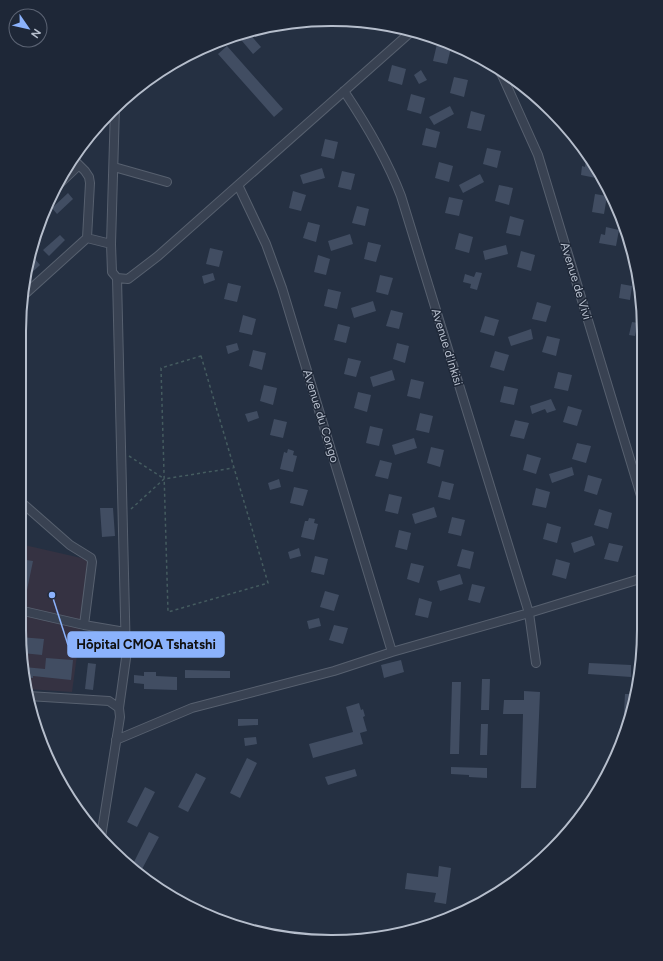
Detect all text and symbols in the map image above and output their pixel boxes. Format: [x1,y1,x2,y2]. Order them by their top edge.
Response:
north arrow [8,8,48,48]
text: N [28,26,44,40]
street label: Avenue de Vivi [558,241,594,321]
street label: Avenue d'Inkisi [429,307,465,387]
street label: Avenue du Congo [300,368,342,464]
callout: Hôpital CMOA Tshatshi [68,632,224,657]
text: Hôpital CMOA Tshatshi [76,637,216,652]

